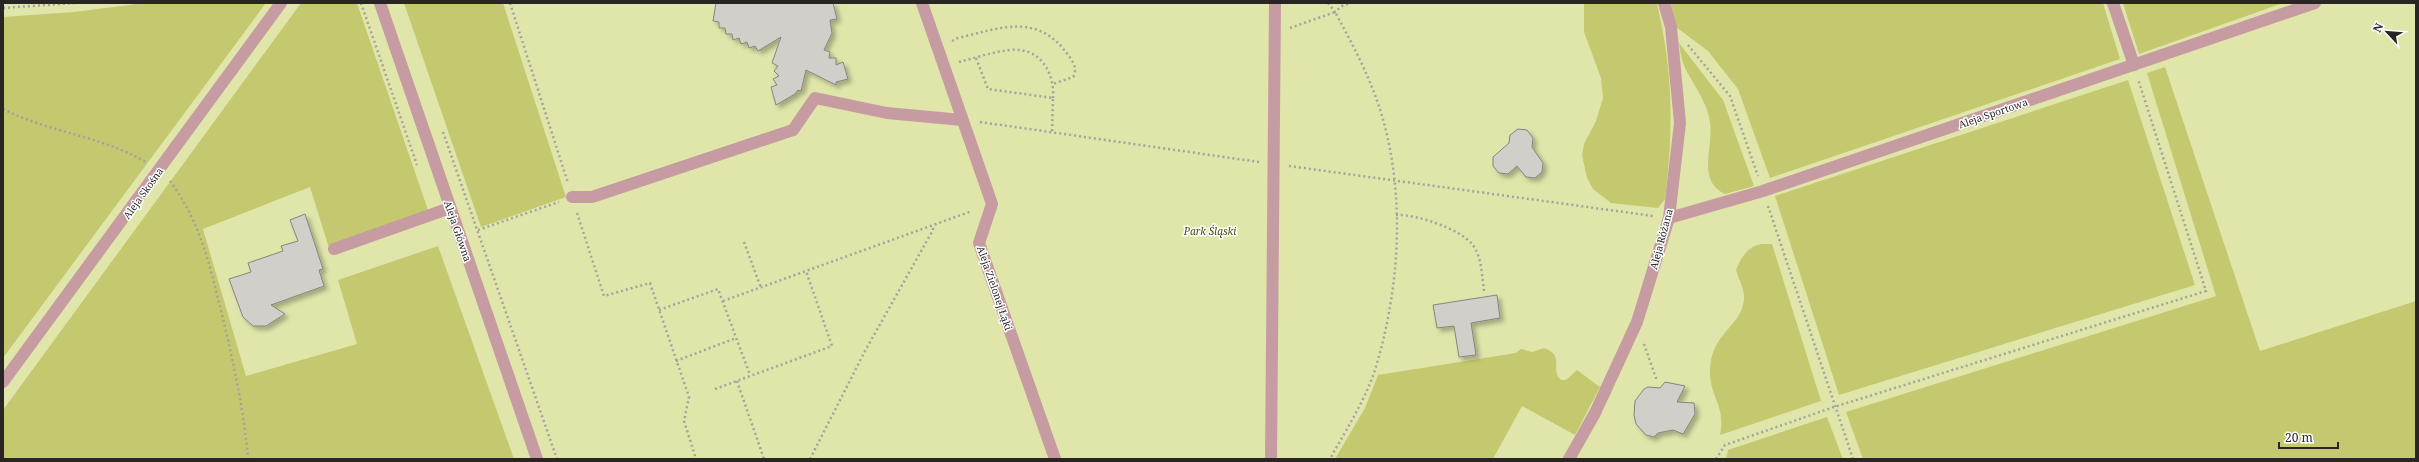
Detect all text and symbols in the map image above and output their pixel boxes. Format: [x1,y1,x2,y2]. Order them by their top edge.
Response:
north arrow [2367,12,2407,52]
text: N [2369,20,2386,35]
street label: Aleja Sportowa [1957,94,2030,131]
street label: Aleja Skośna [120,164,167,221]
street label: Aleja Główna [441,199,475,264]
street label: Aleja Różana [1646,207,1676,271]
park label: Park Śląski [1183,224,1236,238]
street label: Aleja Zielonej Łąki [974,244,1016,333]
scale bar [2279,424,2338,450]
text: 20 m [2285,429,2313,446]

